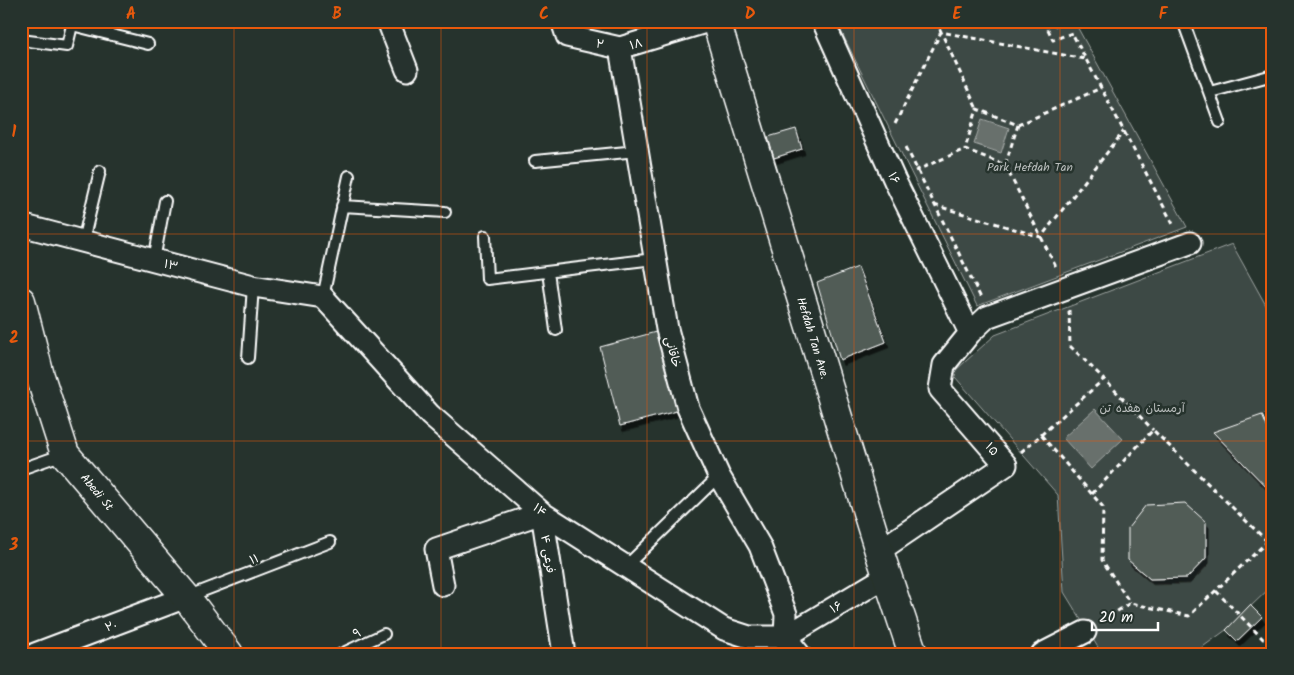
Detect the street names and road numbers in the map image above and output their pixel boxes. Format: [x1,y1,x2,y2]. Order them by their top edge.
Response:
street label: ۲ [594,34,606,55]
street label: ۱۸ [628,34,645,55]
street label: ۱۶ [882,169,905,188]
street label: ۱۳ [162,255,180,276]
street label: Hefdah Tan Ave. [791,295,834,382]
street label: خاقانی [659,334,686,370]
street label: ۱۵ [980,438,1003,460]
street label: Abedi St [75,469,118,515]
street label: ۱۴ [529,499,551,522]
street label: فرعی ۴ [535,534,560,575]
street label: ۱۱ [247,549,262,570]
street label: ۱۶ [826,596,846,619]
street label: ۲۰ [102,615,120,637]
street label: ۹ [350,623,365,644]

